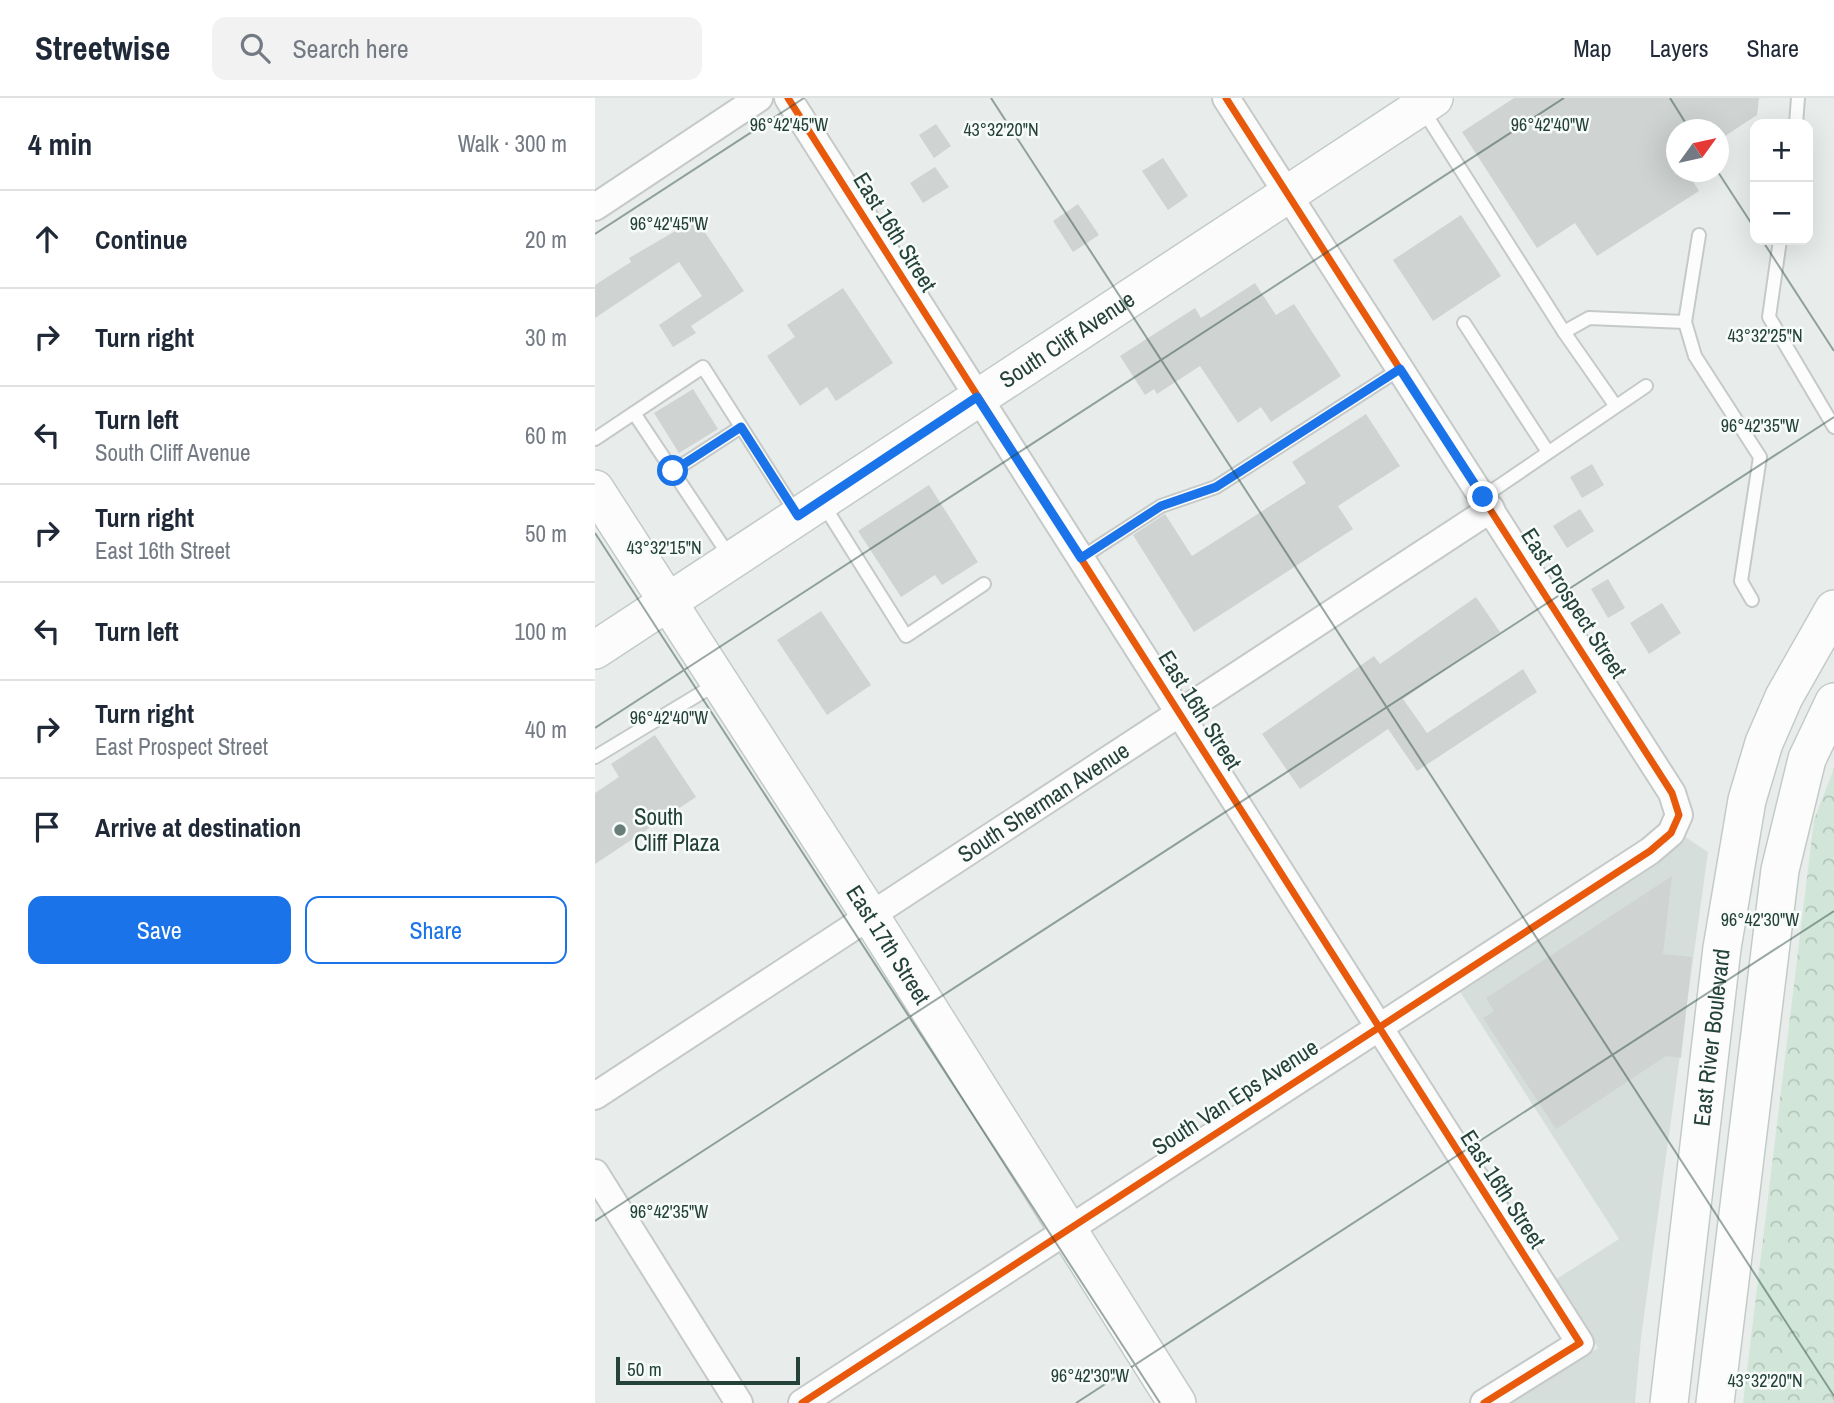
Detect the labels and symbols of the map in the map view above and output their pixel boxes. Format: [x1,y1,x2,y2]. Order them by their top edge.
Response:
text: 96°42'45"W [750,112,828,137]
text: 96°42'40"W [1511,112,1589,137]
text: 43°32'20"N [963,117,1039,142]
north arrow [1666,119,1729,182]
street label: East 16th Street [846,166,944,297]
text: 96°42'45"W [630,211,708,236]
street label: South Cliff Avenue [993,283,1140,395]
text: 43°32'25"N [1727,323,1803,348]
text: 96°42'35"W [1721,413,1799,438]
route start [657,455,688,486]
route end [1467,481,1498,512]
street label: East Prospect Street [1514,522,1635,684]
text: 43°32'15"N [626,535,702,560]
street label: East 16th Street [1151,644,1249,775]
text: 96°42'40"W [630,705,708,730]
street label: South Sherman Avenue [951,734,1135,869]
place label: South Cliff Plaza [634,801,720,858]
marker: South Cliff Plaza [612,822,628,838]
street label: East 17th Street [839,879,938,1010]
text: 96°42'30"W [1721,907,1799,932]
street label: East River Boulevard [1685,947,1737,1128]
street label: South Van Eps Avenue [1146,1031,1324,1162]
street label: East 16th Street [1454,1124,1553,1254]
text: 96°42'35"W [630,1199,708,1224]
scale bar [616,1354,800,1386]
text: 96°42'30"W [1051,1363,1129,1388]
text: 43°32'20"N [1727,1368,1803,1393]

